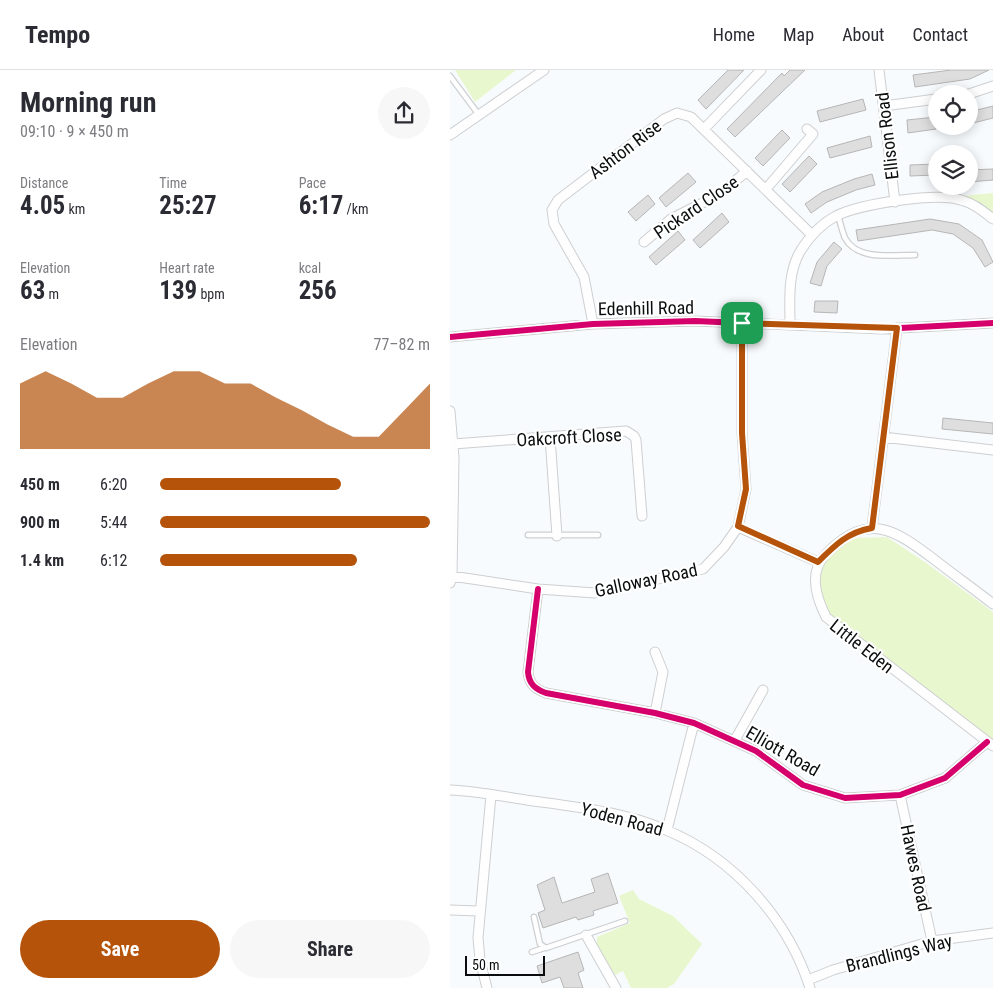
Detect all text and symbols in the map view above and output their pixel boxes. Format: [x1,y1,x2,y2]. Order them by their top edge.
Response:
text: Tempo [25,21,90,49]
text: Home [713,24,755,45]
text: Map [783,24,814,45]
text: About [842,24,884,45]
text: Contact [912,24,968,45]
map controls [928,85,978,195]
button: locate [928,85,978,135]
text: Morning run [20,86,156,119]
button: share [378,87,430,139]
street label: Ellison Road [871,91,903,181]
street label: Ashton Rise [585,115,665,183]
text: 09:10 · 9 × 450 m [20,122,129,141]
button: layers [928,145,978,195]
street label: Pickard Close [650,171,742,243]
text: Distance [20,175,68,191]
text: Time [159,175,187,191]
text: Pace [299,175,326,191]
text: 4.05 [20,191,65,220]
text: 25:27 [159,191,217,220]
text: 6:17 [299,191,343,220]
text: km [65,201,85,217]
text: /km [343,201,369,217]
text: Elevation [20,260,70,276]
text: Heart rate [159,260,215,276]
text: kcal [299,260,321,276]
text: 63 [20,276,45,305]
text: 139 [159,276,197,305]
text: 256 [299,276,337,305]
text: m [45,286,59,302]
text: bpm [197,286,225,302]
street label: Edenhill Road [598,297,694,319]
pin [721,302,763,344]
icon: arrive [728,309,756,337]
text: Elevation [20,335,78,354]
text: 77–82 m [374,335,430,354]
street label: Oakcroft Close [516,424,622,450]
text: 450 m [20,475,60,494]
text: 6:20 [100,475,127,494]
text: 900 m [20,513,60,532]
text: 5:44 [100,513,127,532]
text: 1.4 km [20,551,64,570]
text: 6:12 [100,551,127,570]
street label: Galloway Road [593,559,699,601]
street label: Little Eden [826,615,898,677]
street label: Elliott Road [743,722,823,780]
street label: Yoden Road [579,798,665,840]
street label: Hawes Road [897,823,935,913]
button: Save [20,920,220,978]
button: Share [230,920,430,978]
street label: Brandlings Way [844,930,955,976]
scale bar [465,953,545,976]
text: 50 m [472,957,500,973]

